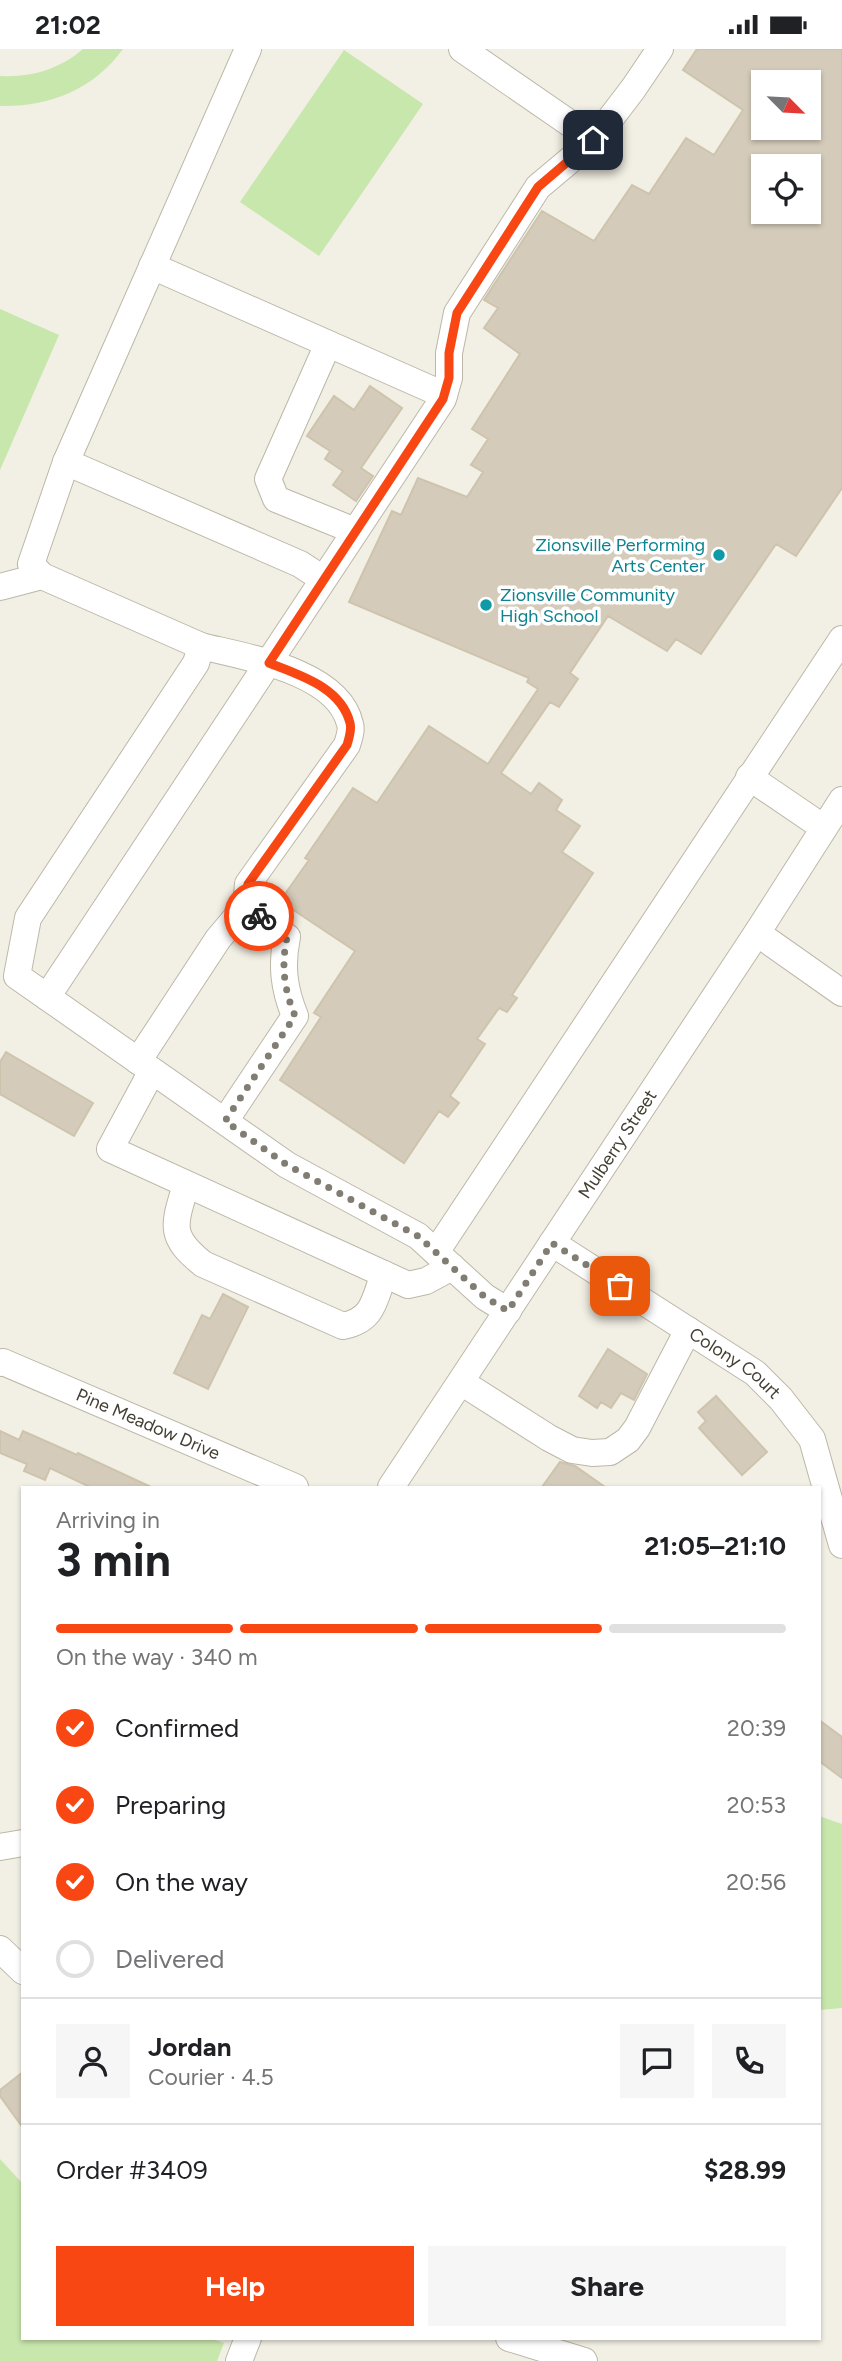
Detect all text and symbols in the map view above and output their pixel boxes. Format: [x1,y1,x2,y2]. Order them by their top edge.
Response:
text: 21:02 [35,9,101,41]
north arrow [751,70,821,140]
map controls [751,70,821,224]
pin [563,110,623,170]
icon: home [574,121,612,159]
button: locate [751,154,821,224]
place label: Zionsville Performing Arts Center [535,534,705,577]
marker: Zionsville Performing Arts Center [711,547,727,563]
place label: Zionsville Community High School [500,584,675,627]
marker: Zionsville Community High School [478,597,494,613]
courier [224,881,294,951]
icon: bike [240,897,278,935]
street label: Mulberry Street [574,1085,662,1203]
pin [590,1256,650,1316]
icon: bag [601,1267,639,1305]
street label: Colony Court [685,1323,786,1404]
street label: Pine Meadow Drive [73,1384,223,1465]
text: Arriving in [56,1506,160,1534]
text: 21:05–21:10 [644,1530,786,1562]
text: 3 min [56,1532,171,1588]
text: On the way · 340 m [56,1643,258,1671]
icon: check [56,1709,94,1747]
text: Confirmed [115,1712,239,1744]
text: 20:39 [727,1714,786,1742]
icon: check [56,1786,94,1824]
text: Preparing [115,1789,226,1821]
text: 20:53 [727,1791,786,1819]
icon: check [56,1863,94,1901]
text: On the way [115,1866,248,1898]
text: 20:56 [726,1868,786,1896]
text: Delivered [115,1943,224,1975]
button: person [56,2024,130,2098]
button: chat [620,2024,694,2098]
button: phone [712,2024,786,2098]
text: Jordan [148,2031,231,2063]
text: Courier · 4.5 [148,2063,274,2091]
text: Order #3409 [56,2154,208,2186]
text: $28.99 [704,2154,786,2186]
button: Help [56,2246,414,2326]
button: Share [428,2246,786,2326]

